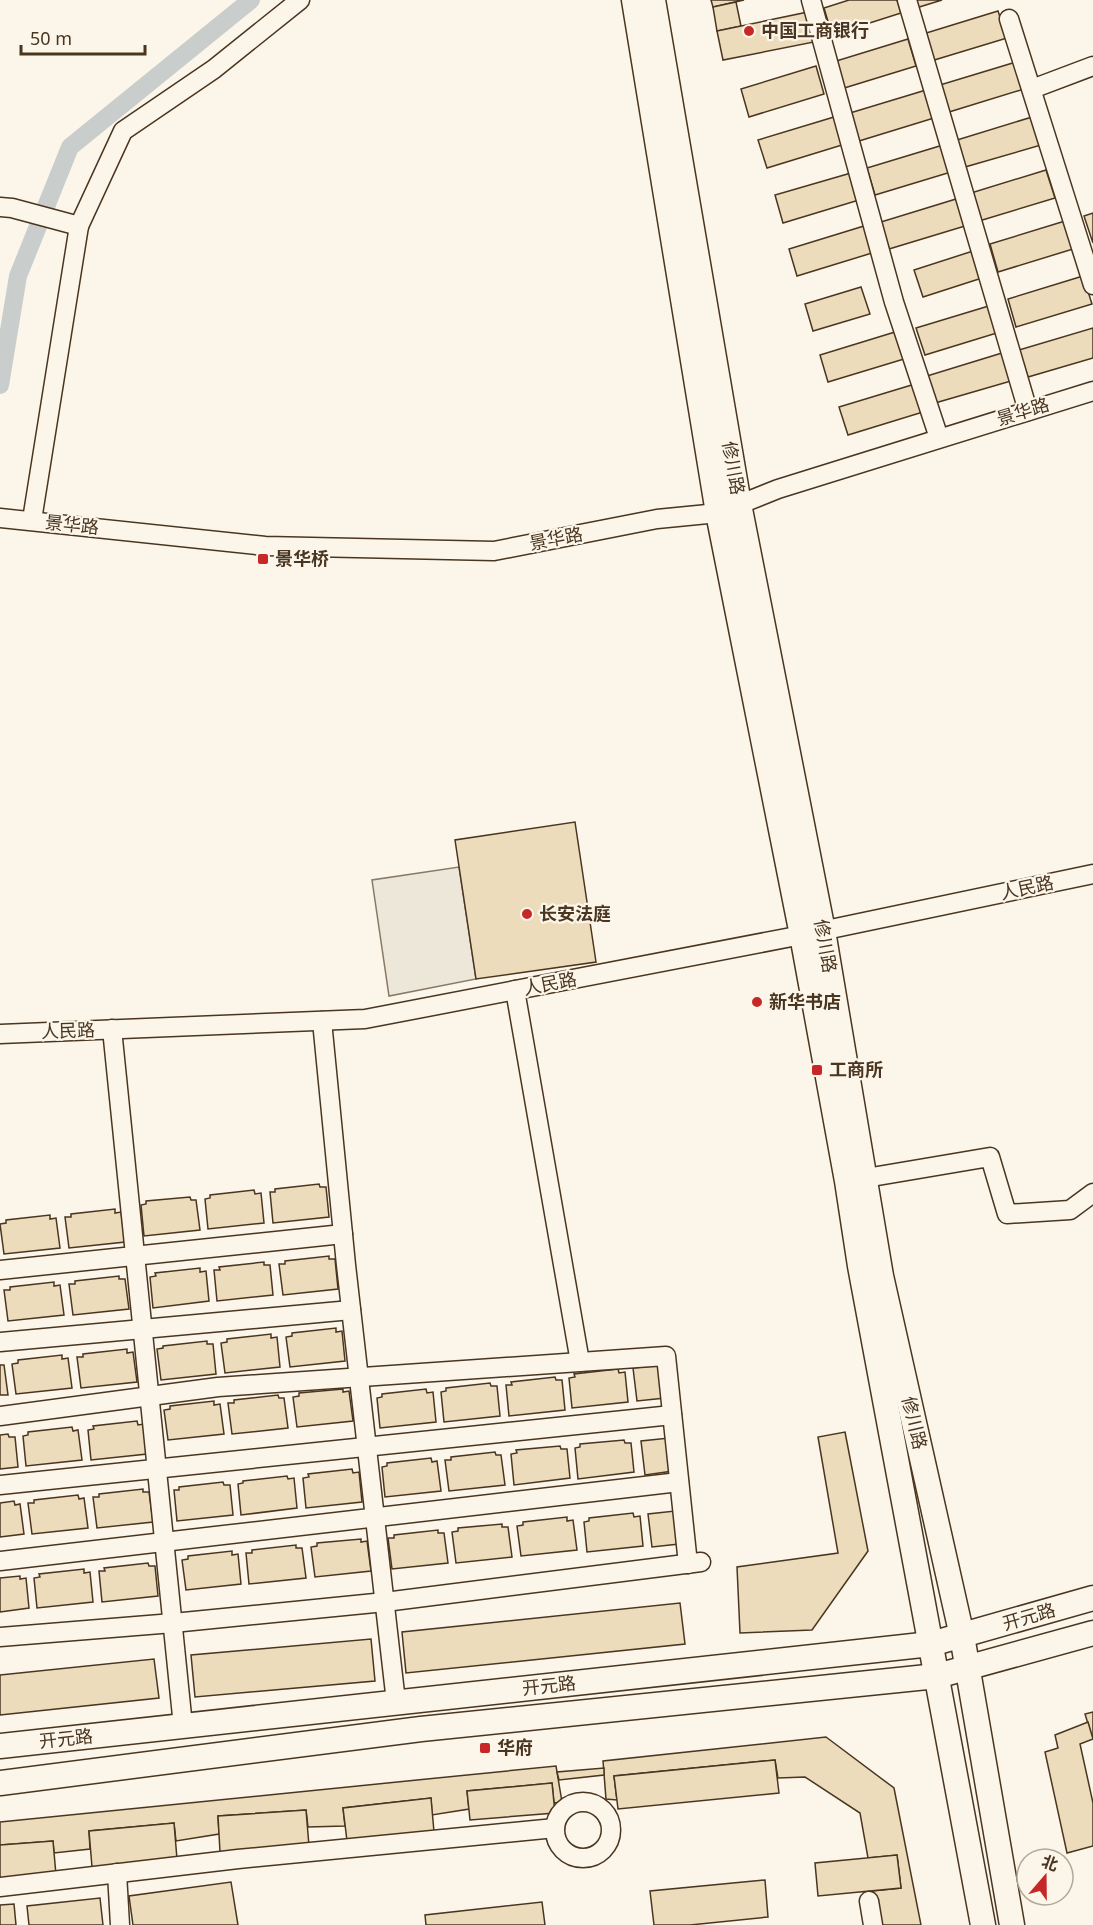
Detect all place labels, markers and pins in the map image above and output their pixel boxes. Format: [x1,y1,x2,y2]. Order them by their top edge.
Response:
place label: 中国工商银行 [761,18,869,42]
marker: 中国工商银行 [742,24,756,38]
place label: 景华桥 [275,546,329,570]
marker: 景华桥 [256,552,270,566]
place label: 长安法庭 [539,901,611,925]
marker: 长安法庭 [520,907,534,921]
place label: 新华书店 [769,989,841,1013]
marker: 新华书店 [750,995,764,1009]
place label: 工商所 [829,1057,883,1081]
marker: 工商所 [810,1063,824,1077]
place label: 华府 [497,1735,533,1759]
marker: 华府 [478,1741,492,1755]

